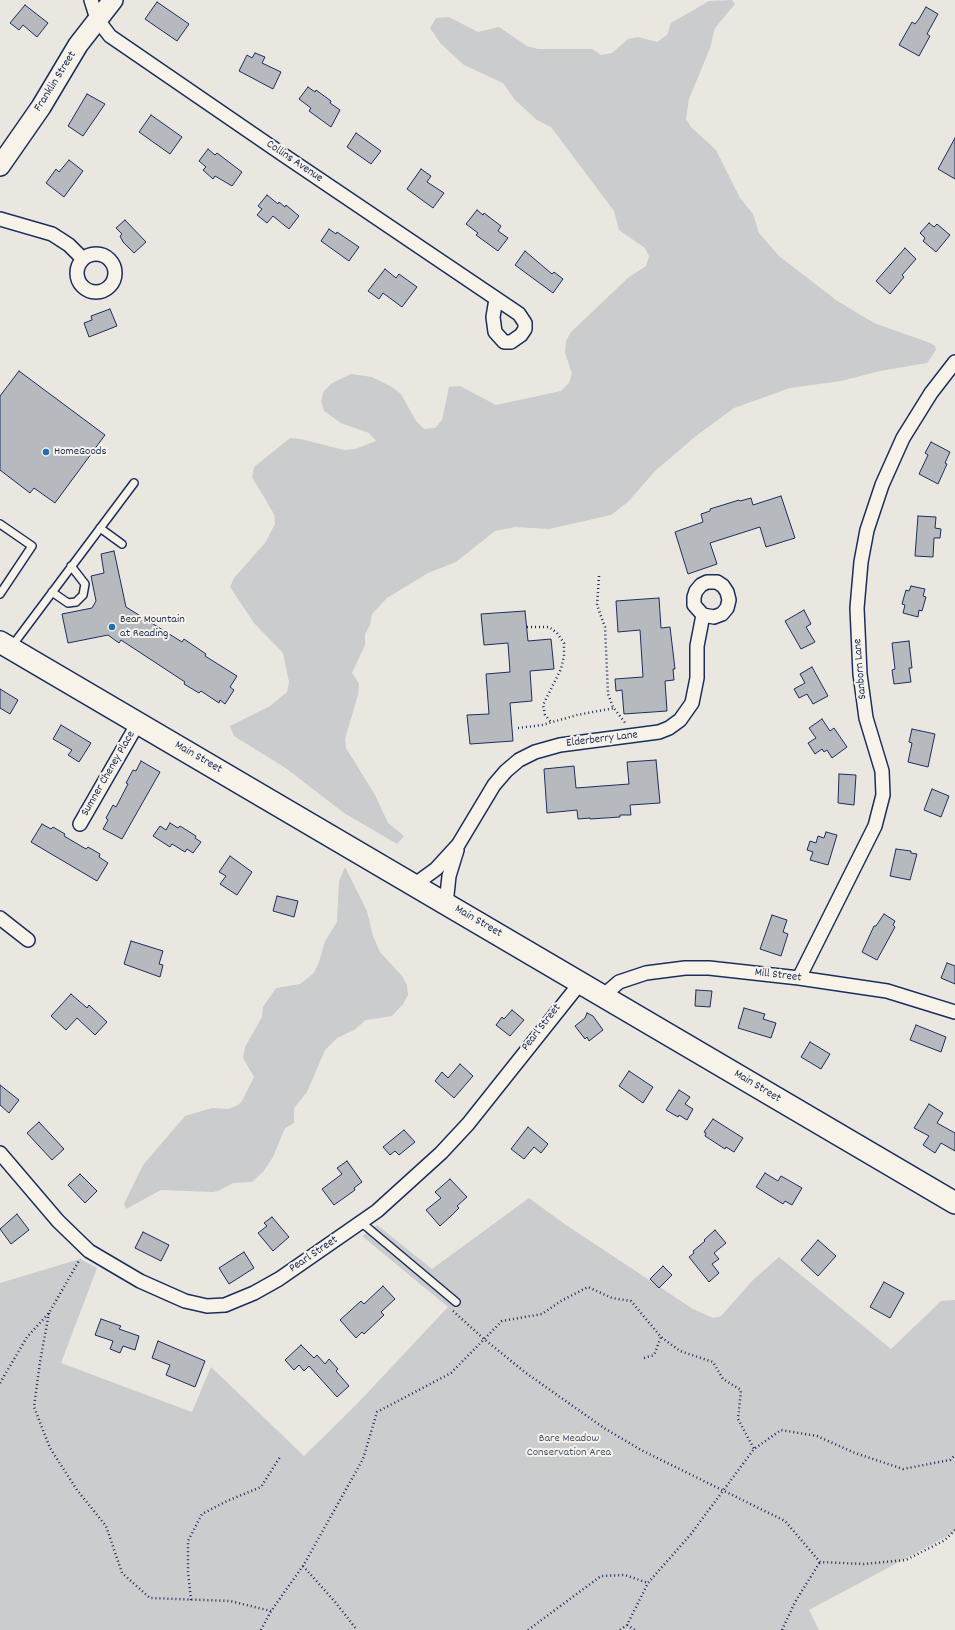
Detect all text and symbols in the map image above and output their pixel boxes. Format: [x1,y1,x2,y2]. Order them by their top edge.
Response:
street label: Franklin Street [32,49,80,115]
street label: Collins Avenue [263,138,325,186]
place label: HomeGoods [54,445,106,459]
marker: HomeGoods [41,447,51,457]
place label: Bear Mountain at Reading [120,613,185,641]
marker: Bear Mountain at Reading [107,622,117,632]
street label: Sanborn Lane [851,638,871,700]
street label: Elderberry Lane [565,728,639,752]
street label: Sumner Cheney Place [79,729,139,819]
street label: Main Street [172,739,224,777]
street label: Main Street [452,903,504,941]
street label: Mill Street [754,966,802,986]
street label: Pearl Street [519,1002,565,1054]
street label: Main Street [731,1067,783,1107]
street label: Pearl Street [287,1233,341,1277]
park label: Bare Meadow Conservation Area [527,1432,611,1460]

